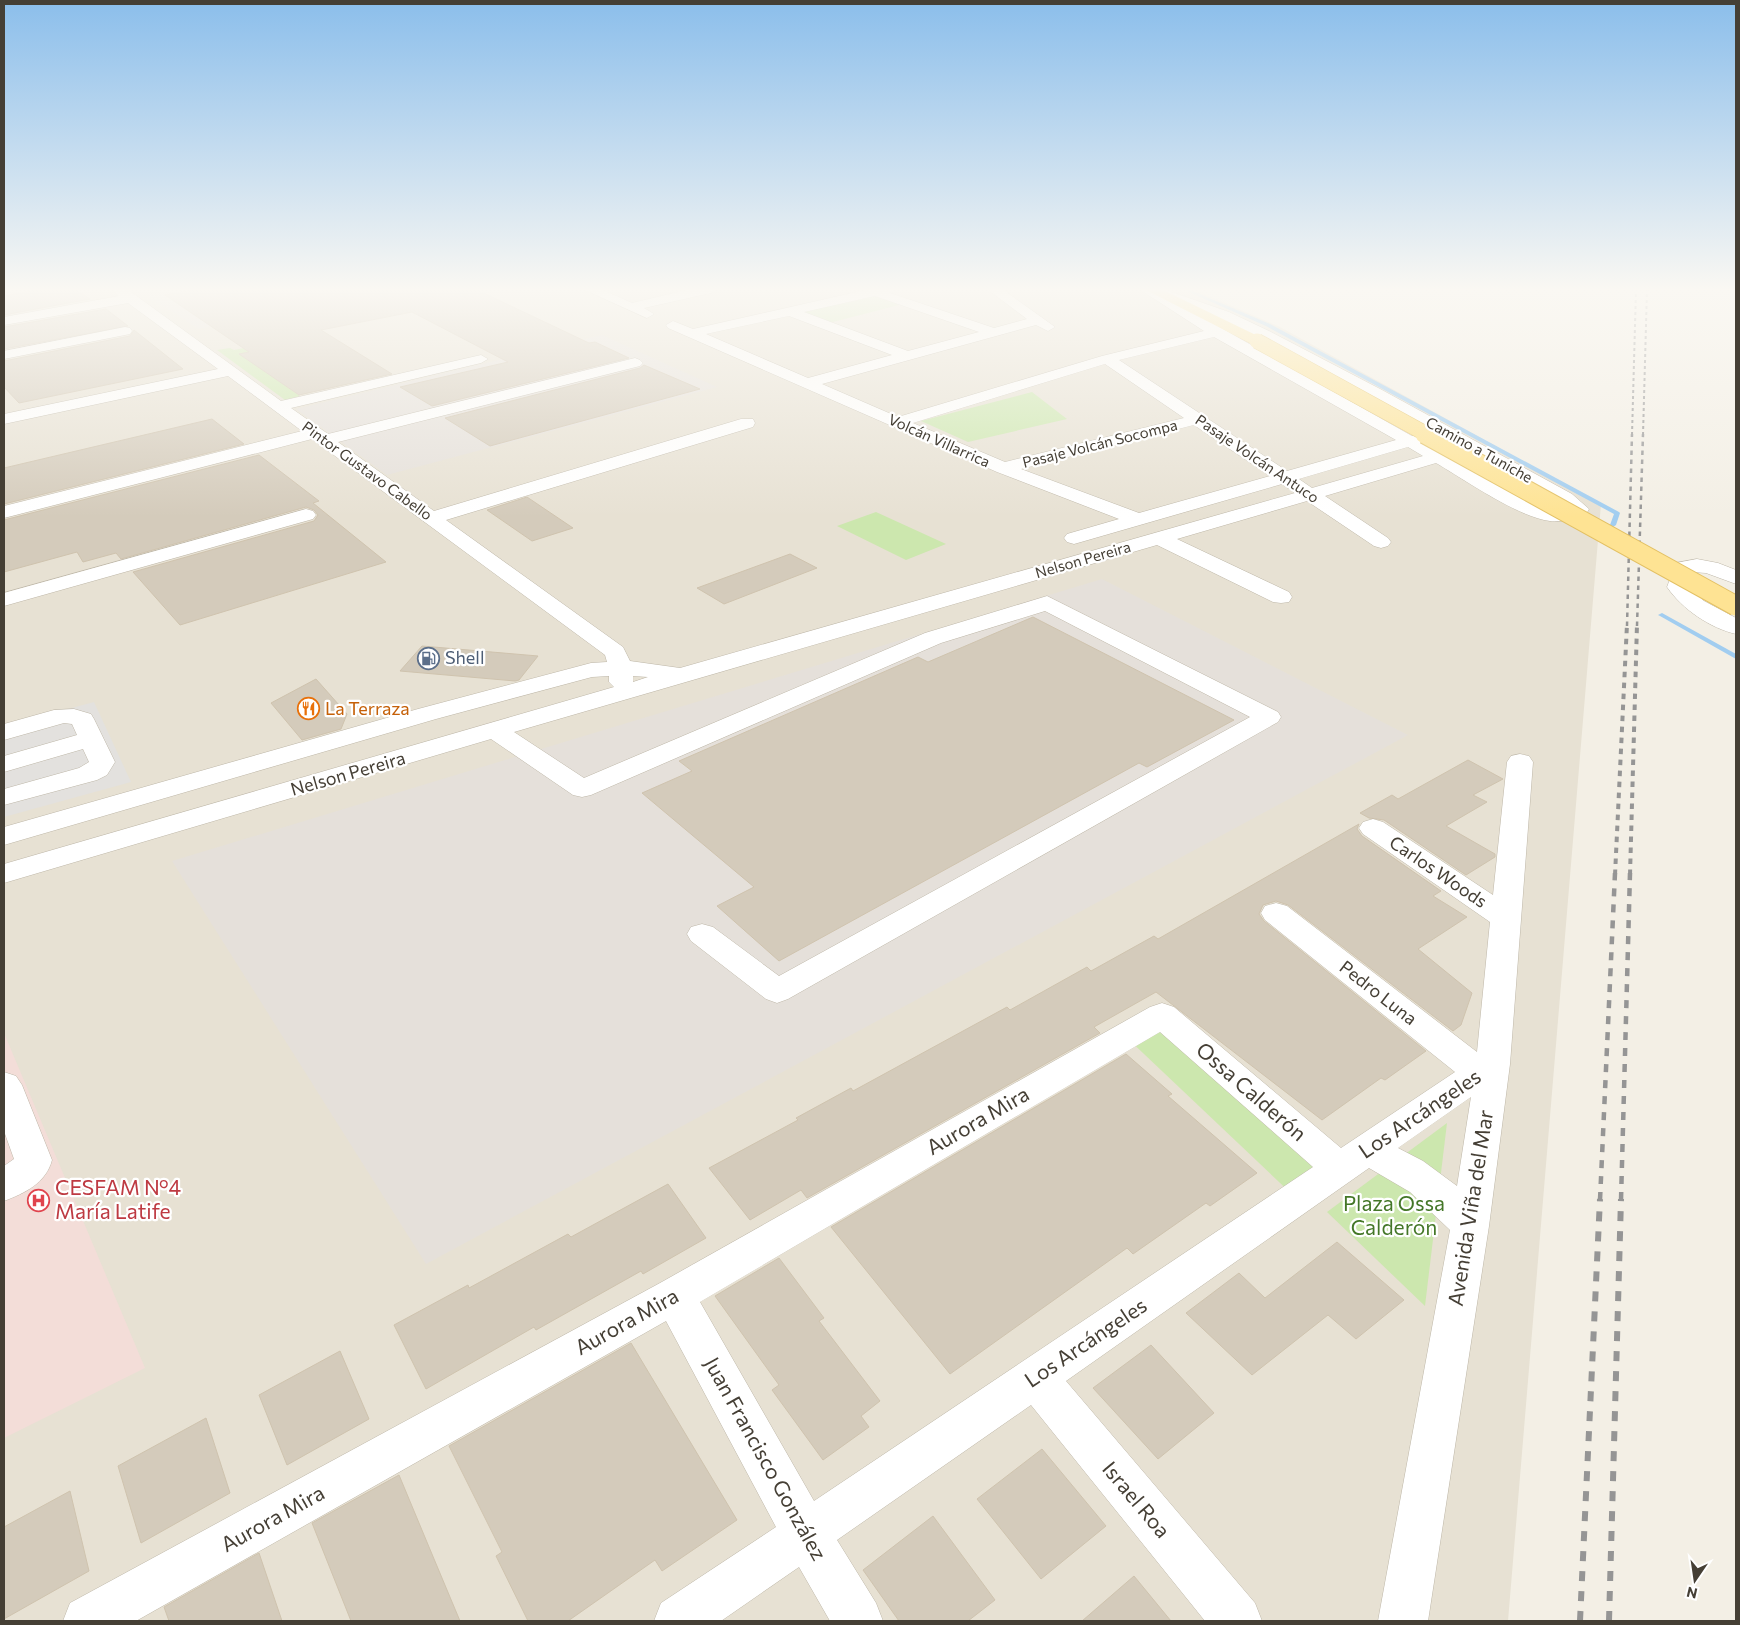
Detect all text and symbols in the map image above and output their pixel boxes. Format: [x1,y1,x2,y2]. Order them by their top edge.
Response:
street label: Volcán Villarrica [886,410,993,471]
street label: Pasaje Volcán Antuco [1192,410,1323,506]
street label: Camino a Tuniche [1423,412,1536,486]
street label: Pasaje Volcán Socompa [1020,415,1179,471]
street label: Pintor Gustavo Cabello [299,417,436,523]
street label: Nelson Pereira [1033,537,1133,581]
fuel station icon: Shell [417,646,441,670]
place label: Shell [445,646,485,668]
restaurant icon: La Terraza [297,697,321,721]
place label: La Terraza [325,697,410,719]
street label: Nelson Pereira [288,746,408,800]
street label: Carlos Woods [1386,830,1492,912]
street label: Pedro Luna [1336,955,1422,1029]
street label: Ossa Calderón [1192,1036,1312,1145]
street label: Los Arcángeles [1353,1063,1485,1163]
street label: Aurora Mira [921,1080,1033,1159]
street label: Avenida Viña del Mar [1442,1108,1497,1308]
place label: CESFAM Nº4 María Latife [55,1174,182,1223]
hospital icon: CESFAM Nº4 María Latife [27,1188,51,1212]
park label: Plaza Ossa Calderón [1343,1190,1445,1239]
street label: Aurora Mira [570,1282,682,1359]
street label: Los Arcángeles [1019,1292,1151,1392]
street label: Juan Francisco González [700,1352,833,1564]
street label: Israel Roa [1098,1456,1176,1542]
street label: Aurora Mira [216,1479,328,1556]
north arrow [1670,1555,1720,1605]
text: N [1685,1584,1699,1603]

